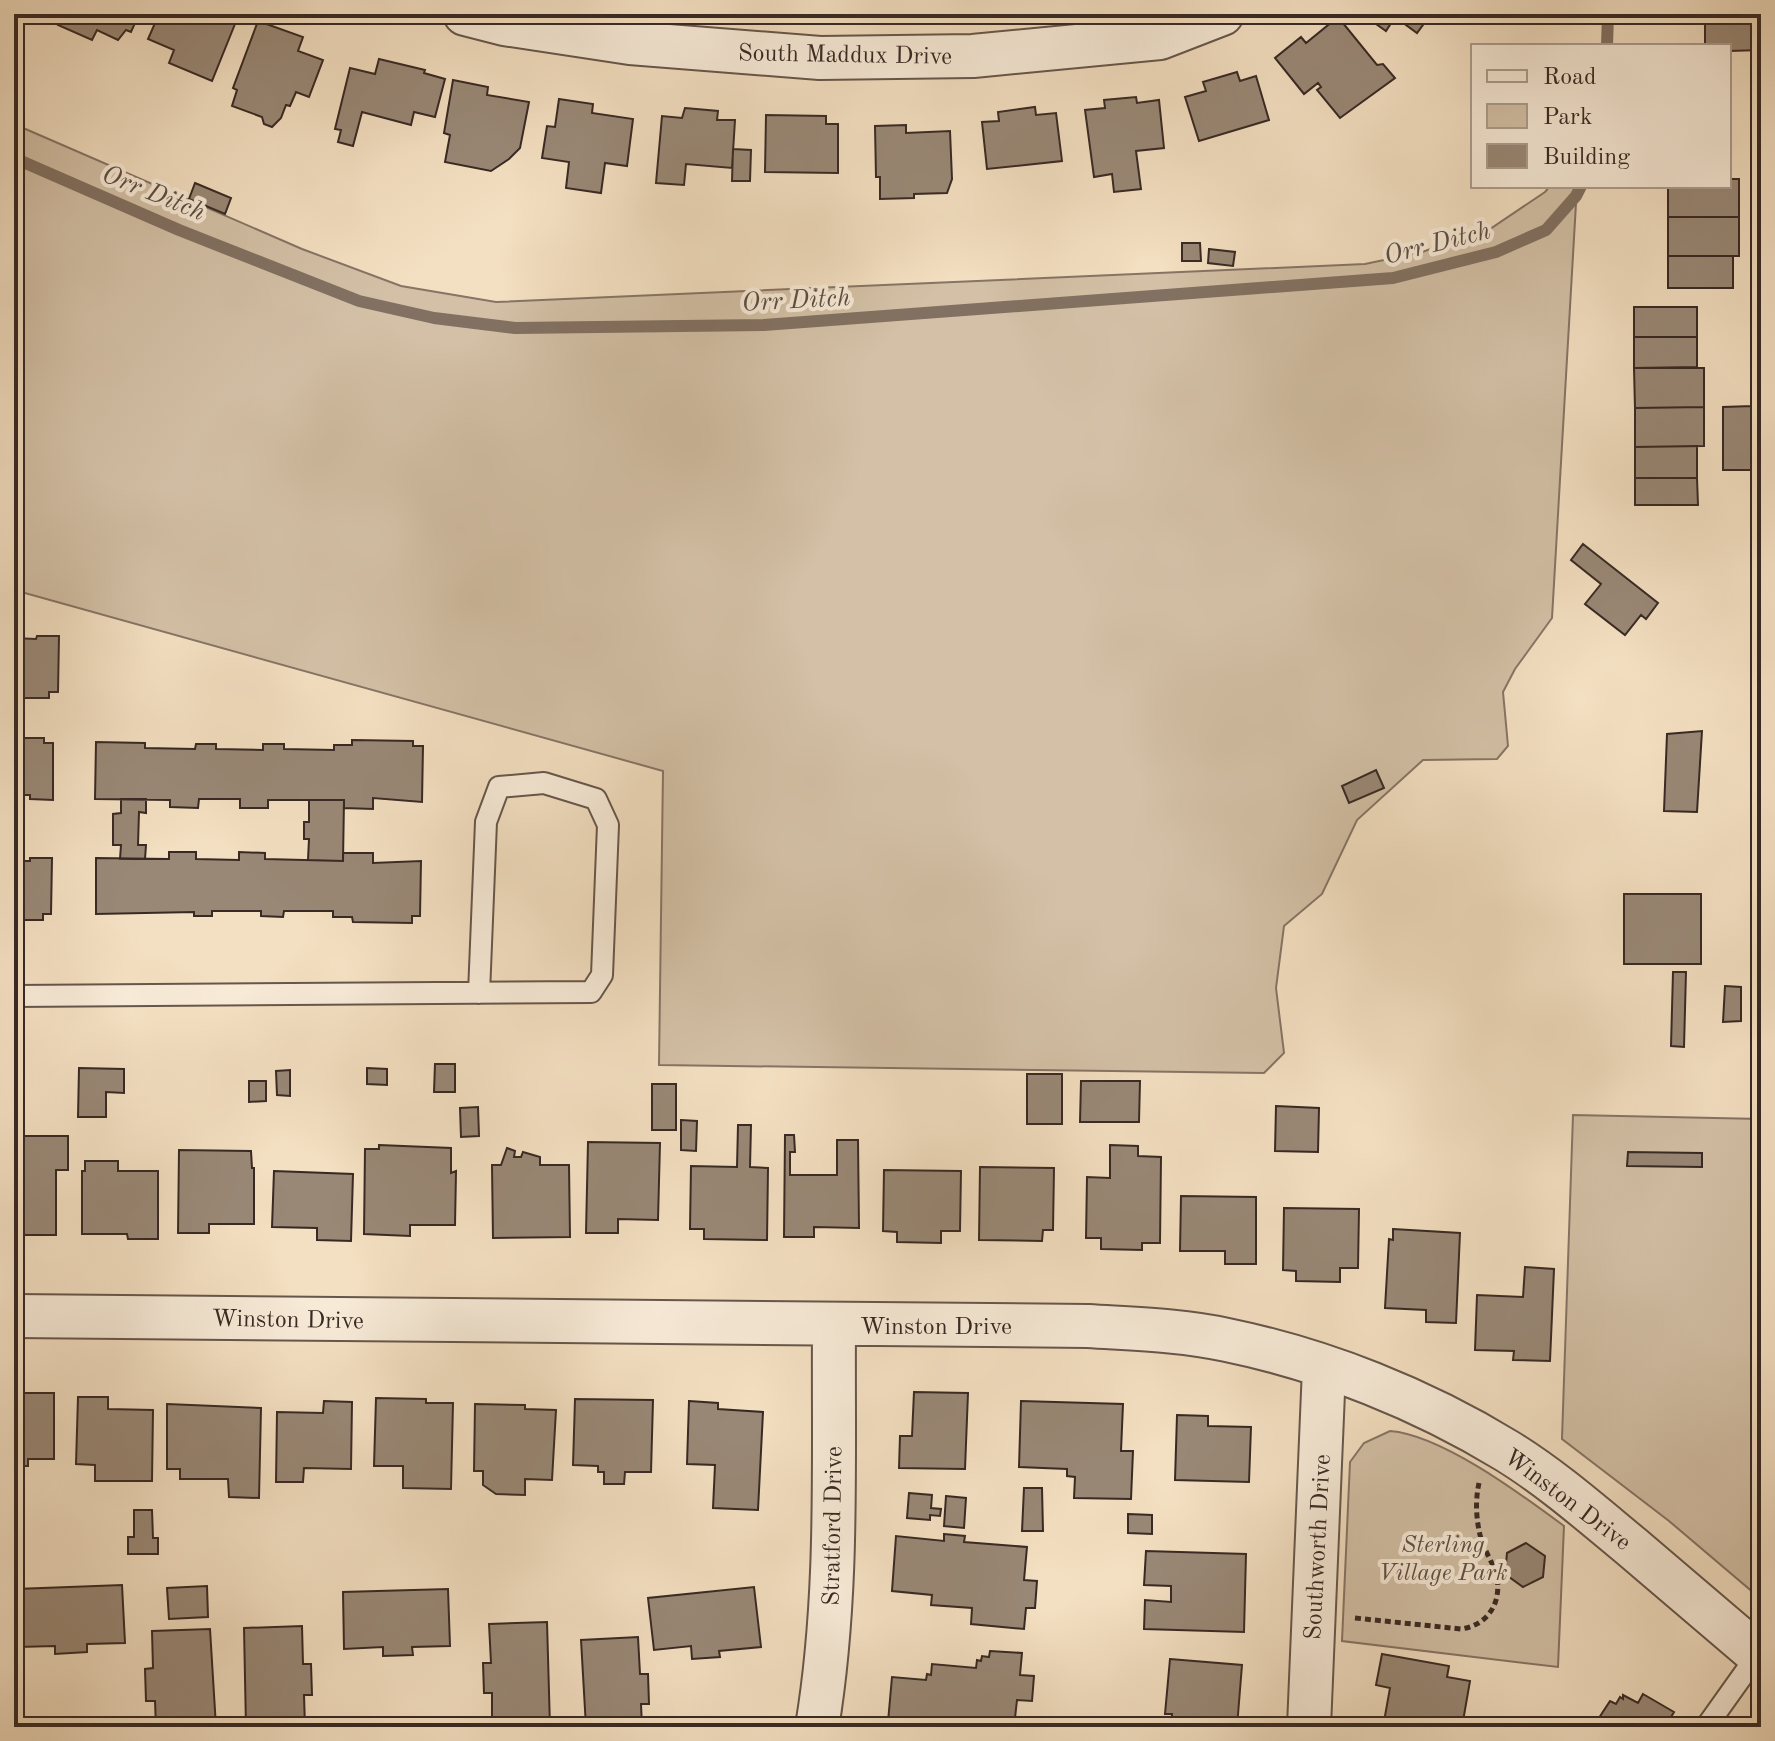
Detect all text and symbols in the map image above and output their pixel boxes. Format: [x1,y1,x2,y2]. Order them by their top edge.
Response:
street label: South Maddux Drive [738,42,952,70]
legend [1471,44,1731,188]
text: Road [1543,66,1596,90]
text: Park [1543,106,1592,130]
text: Building [1543,146,1630,170]
water label: Orr Ditch [98,161,209,226]
water label: Orr Ditch [1381,218,1493,270]
water label: Orr Ditch [741,285,851,317]
street label: Winston Drive [212,1308,364,1334]
street label: Winston Drive [860,1316,1012,1340]
street label: Winston Drive [1499,1445,1635,1556]
street label: Stratford Drive [821,1446,847,1606]
street label: Southworth Drive [1302,1454,1336,1641]
park label: Sterling Village Park [1378,1534,1508,1586]

